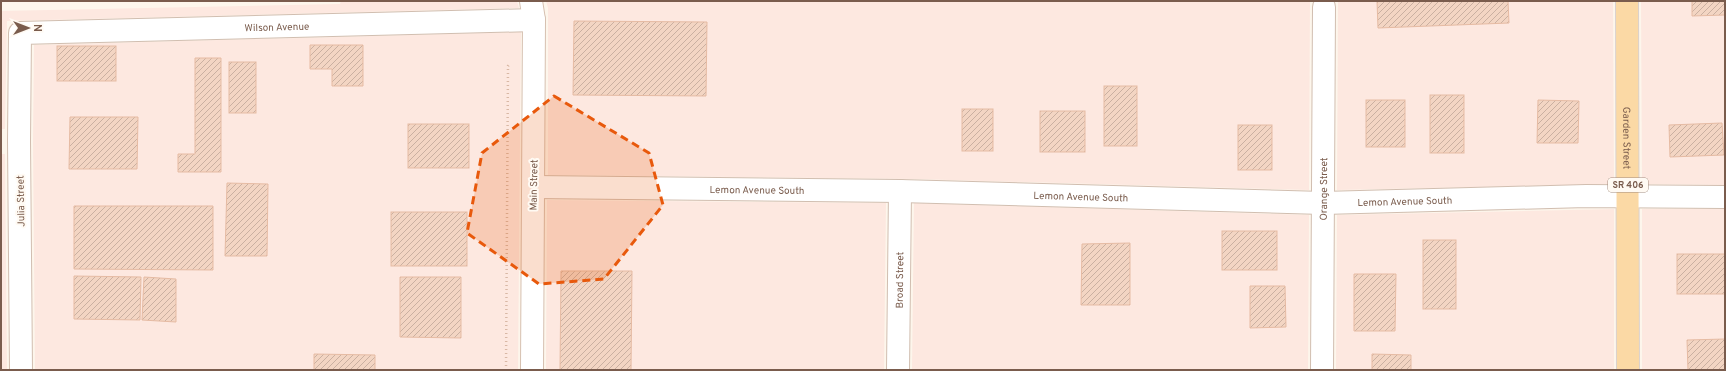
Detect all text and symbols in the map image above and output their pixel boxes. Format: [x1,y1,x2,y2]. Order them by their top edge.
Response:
north arrow [8,8,48,48]
street label: Wilson Avenue [244,21,309,35]
text: N [30,24,44,32]
street label: Garden Street [1619,107,1632,170]
street label: Orange Street [1318,157,1331,221]
street label: Main Street [528,159,541,211]
street label: Julia Street [15,175,28,227]
road number: SR 406 [1608,178,1648,192]
street label: Lemon Avenue South [709,184,805,198]
street label: Lemon Avenue South [1033,190,1129,205]
street label: Lemon Avenue South [1357,195,1452,210]
street label: Broad Street [894,251,907,309]

